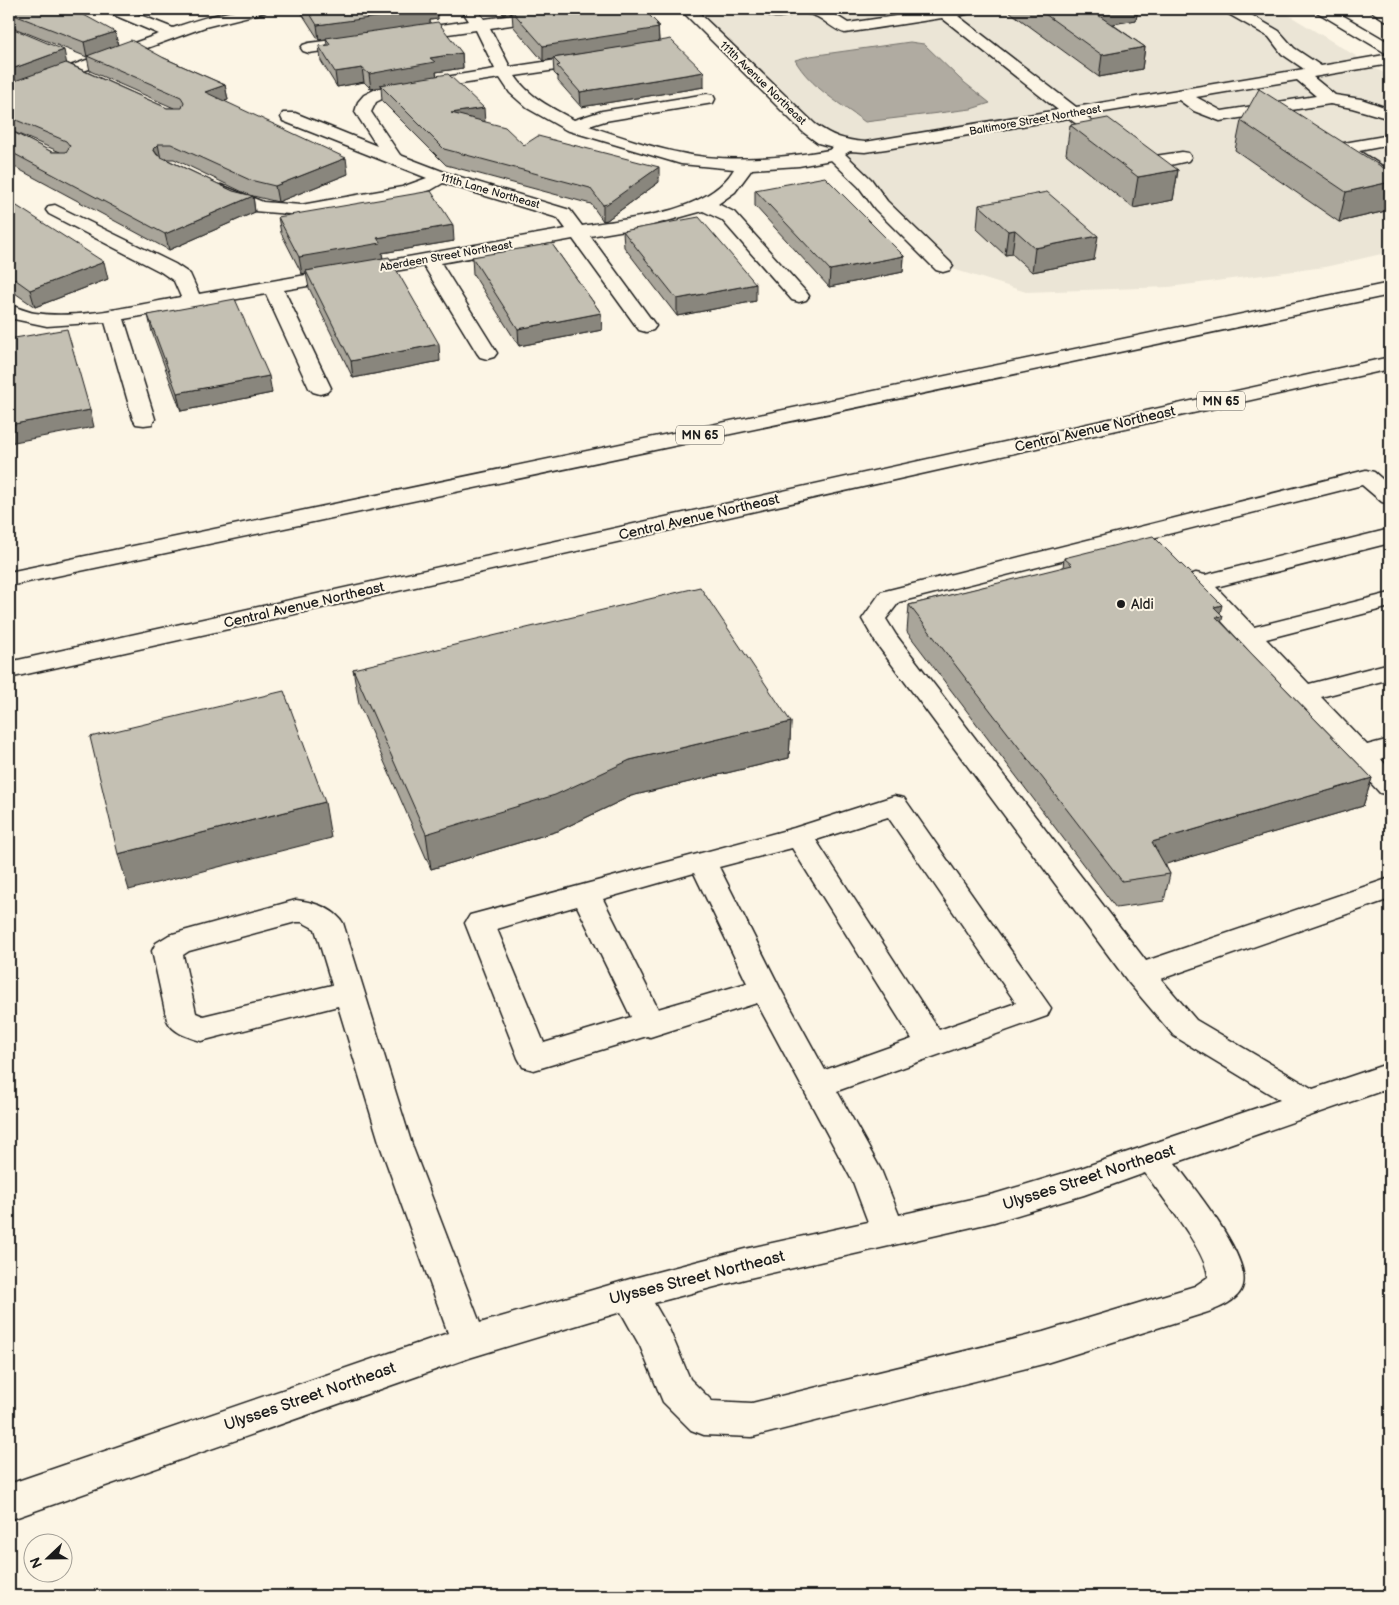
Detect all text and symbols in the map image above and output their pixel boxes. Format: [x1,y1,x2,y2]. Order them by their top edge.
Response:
street label: 111th Avenue Northeast [717,38,809,128]
street label: Baltimore Street Northeast [968,102,1102,138]
street label: 111th Lane Northeast [439,171,542,212]
street label: Aberdeen Street Northeast [379,238,514,274]
road number: MN 65 [1197,392,1245,411]
street label: Central Avenue Northeast [1013,402,1177,456]
road number: MN 65 [676,426,724,444]
street label: Central Avenue Northeast [617,490,781,544]
street label: Central Avenue Northeast [222,578,386,632]
place label: Aldi [1131,596,1154,613]
marker: Aldi [1115,598,1127,610]
street label: Ulysses Street Northeast [1000,1141,1178,1215]
street label: Ulysses Street Northeast [607,1247,787,1309]
street label: Ulysses Street Northeast [222,1359,398,1435]
north arrow [22,1532,72,1582]
text: N [27,1555,46,1571]

